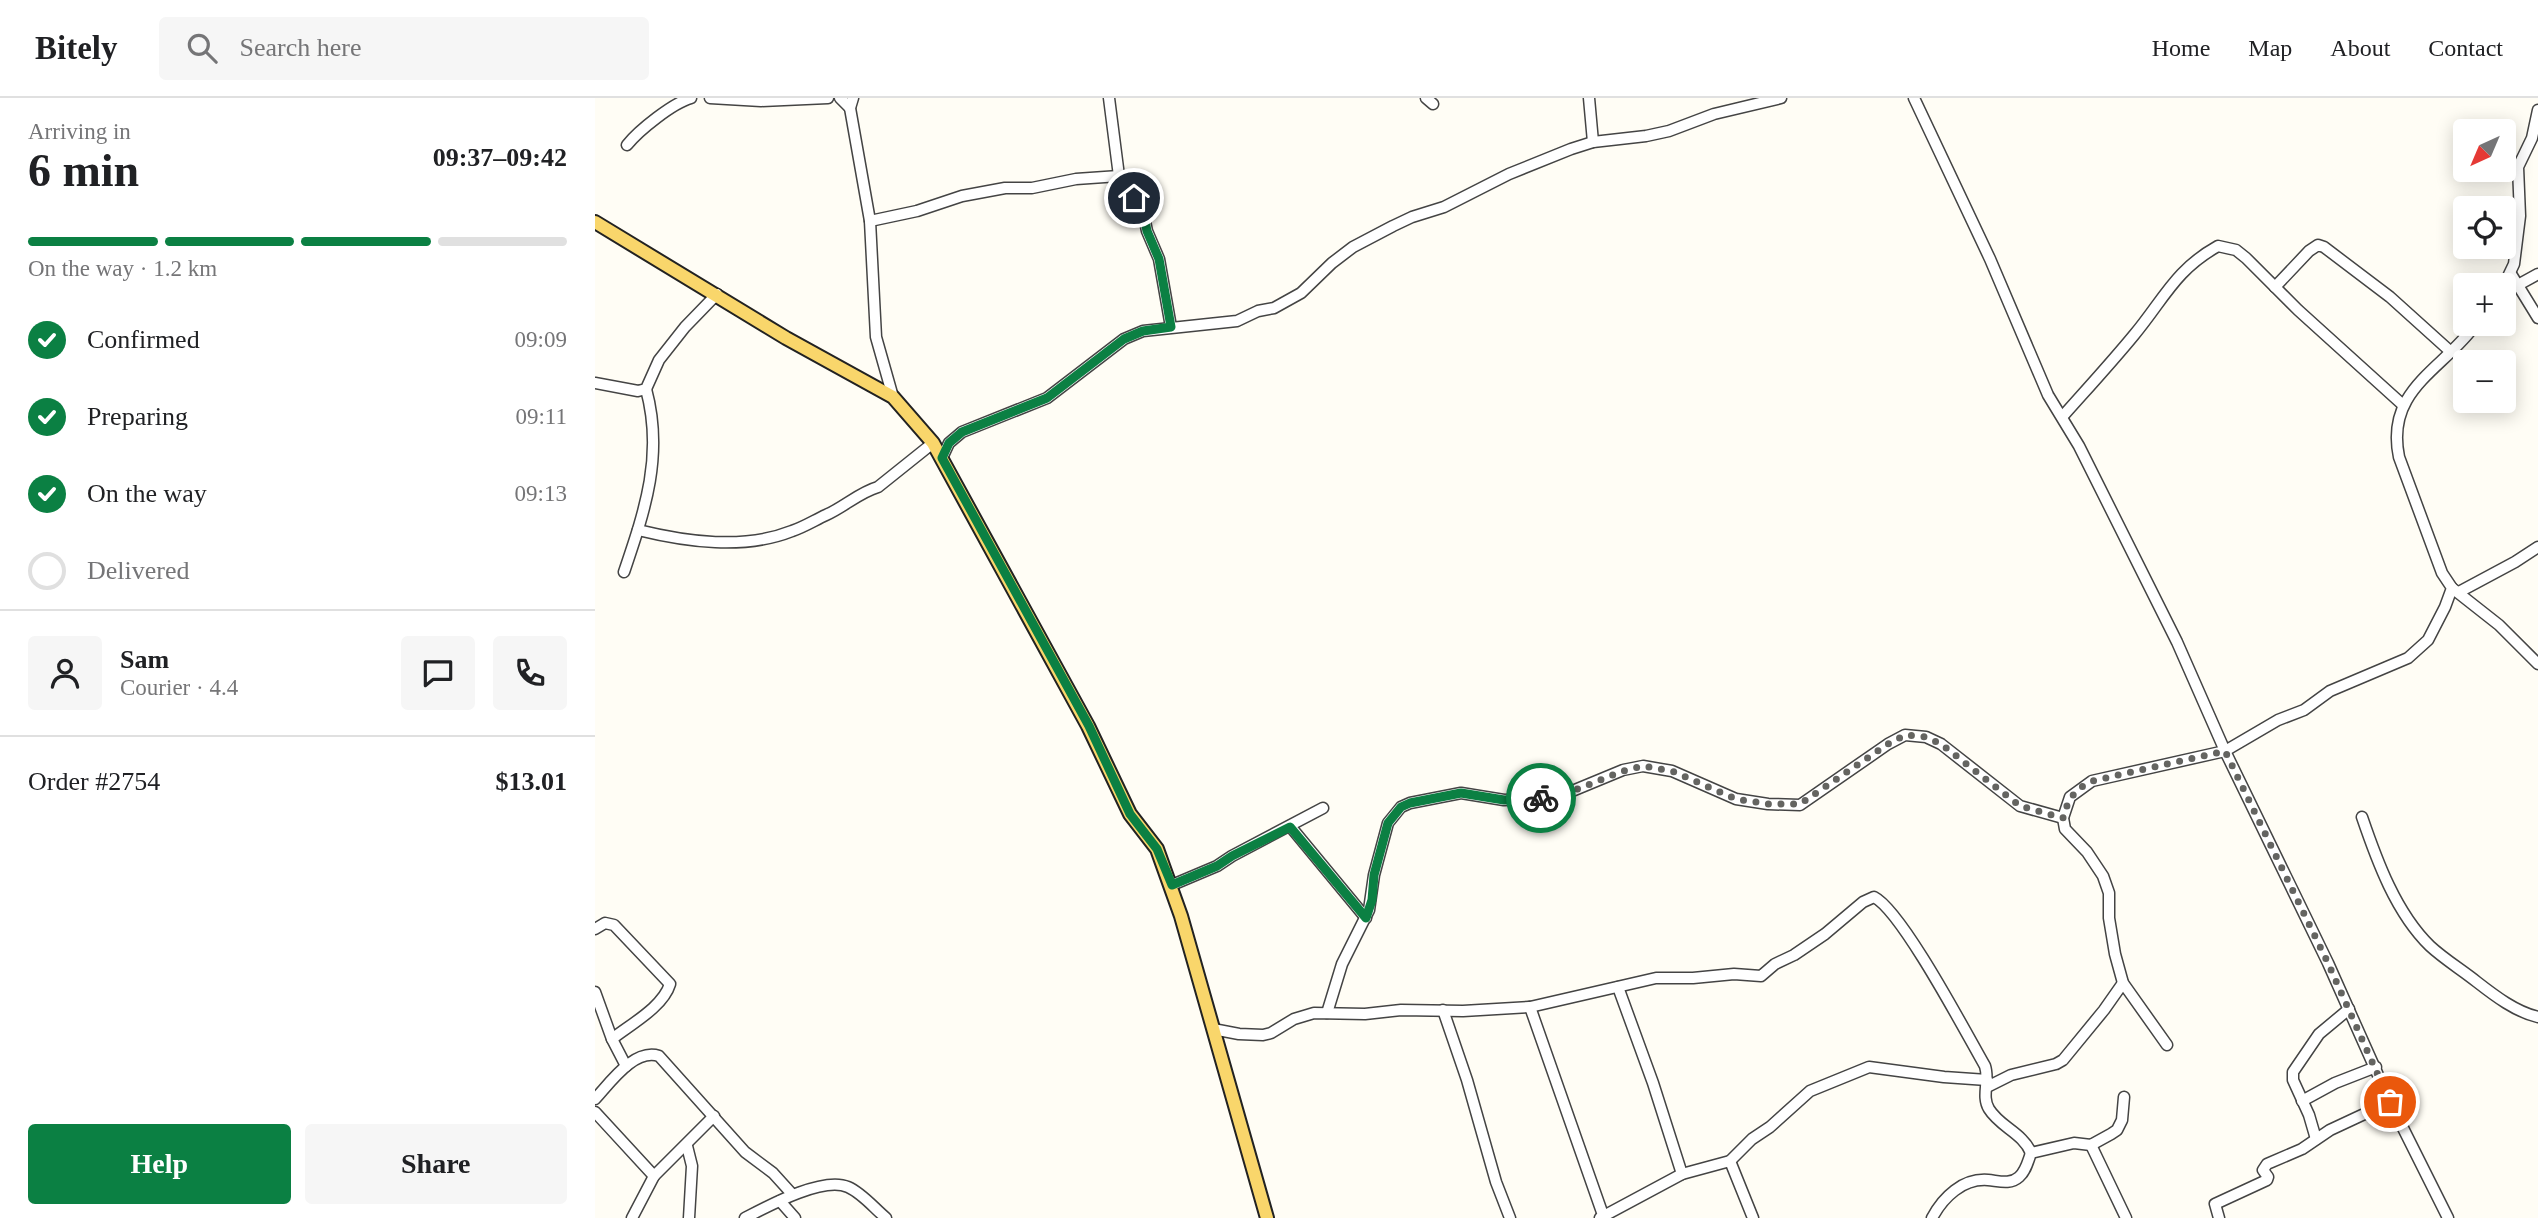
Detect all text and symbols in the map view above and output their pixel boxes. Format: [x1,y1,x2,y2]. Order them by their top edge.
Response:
search box [159,17,649,80]
icon: search [183,29,221,67]
text: Bitely [35,30,117,66]
text: Search here [239,33,361,62]
text: Home [2152,35,2210,61]
text: Map [2248,35,2292,61]
text: About [2330,35,2390,61]
text: Contact [2428,35,2503,61]
text: Arriving in [28,119,131,144]
north arrow [2453,119,2517,182]
map controls [2453,119,2516,413]
text: 09:37–09:42 [433,143,567,172]
text: 6 min [28,145,139,196]
pin [1104,168,1164,228]
icon: home [1115,179,1153,217]
button: locate [2453,196,2516,259]
text: On the way · 1.2 km [28,256,217,281]
button: + [2453,273,2516,336]
icon: check [28,321,66,359]
text: Confirmed [87,325,200,354]
text: 09:09 [515,327,567,352]
button: − [2453,350,2516,413]
icon: check [28,398,66,436]
text: Preparing [87,402,188,431]
text: 09:11 [515,404,567,429]
icon: check [28,475,66,513]
text: On the way [87,479,207,508]
text: 09:13 [515,481,567,506]
text: Delivered [87,556,190,585]
button: person [28,636,102,710]
button: chat [401,636,475,710]
button: phone [493,636,567,710]
text: Sam [120,645,169,674]
text: Courier · 4.4 [120,675,238,700]
courier [1506,763,1576,833]
text: Order #2754 [28,767,160,796]
text: $13.01 [496,767,567,796]
icon: bike [1522,779,1560,817]
pin [2360,1072,2420,1132]
icon: bag [2371,1083,2409,1121]
button: Help [28,1124,291,1204]
button: Share [305,1124,567,1204]

